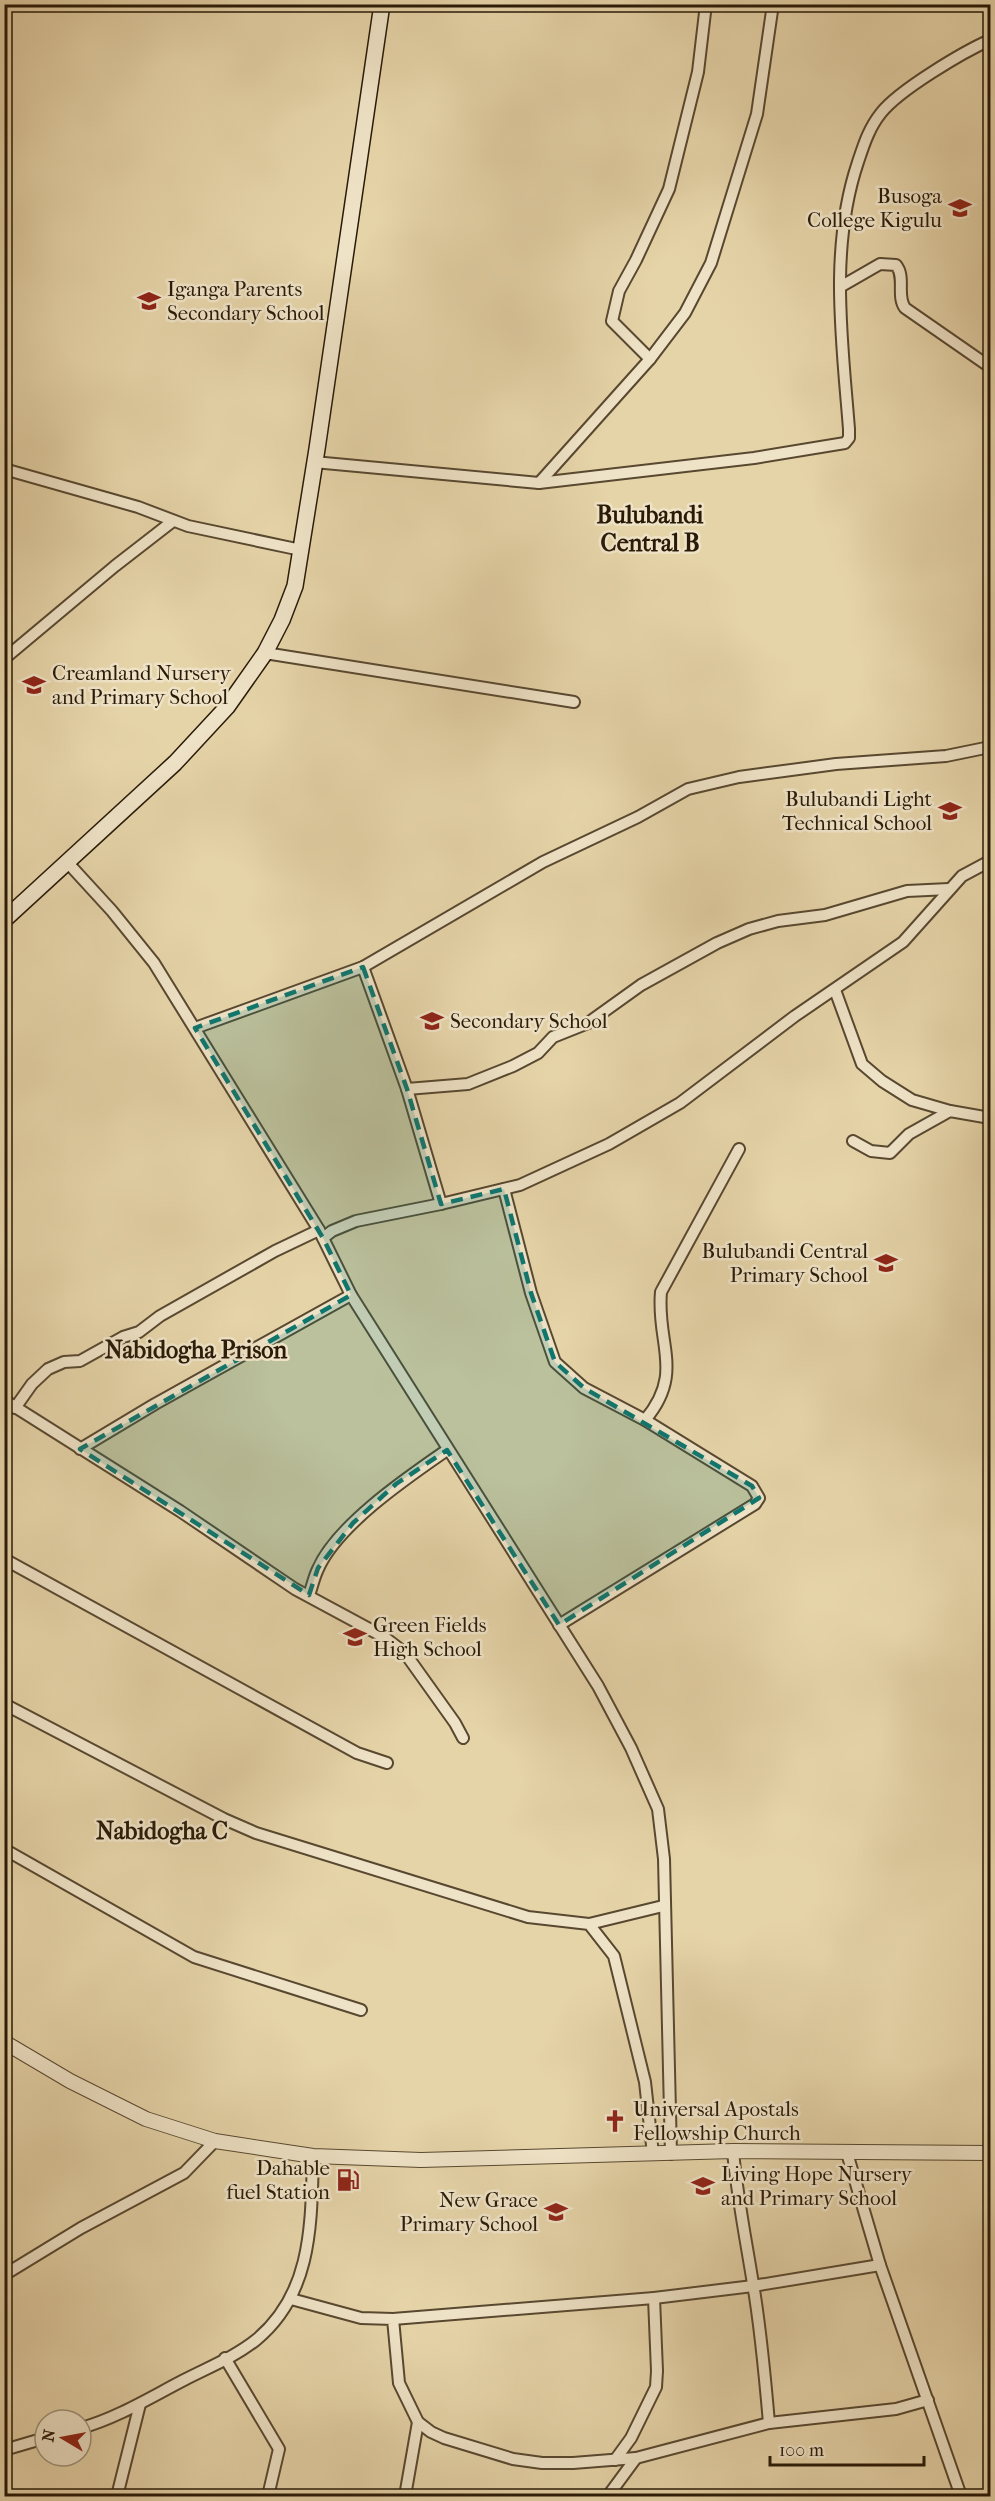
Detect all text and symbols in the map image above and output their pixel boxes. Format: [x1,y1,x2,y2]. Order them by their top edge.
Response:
place label: Busoga College Kigulu [807,184,942,232]
school or university icon: Busoga College Kigulu [947,195,973,221]
place label: Iganga Parents Secondary School [167,277,325,325]
school or university icon: Iganga Parents Secondary School [136,288,162,314]
district label: Bulubandi Central B [597,501,704,557]
place label: Creamland Nursery and Primary School [52,661,231,709]
school or university icon: Creamland Nursery and Primary School [21,672,47,698]
place label: Bulubandi Light Technical School [782,787,932,835]
school or university icon: Bulubandi Light Technical School [937,798,963,824]
school or university icon: Secondary School [419,1008,445,1034]
place label: Secondary School [450,1009,608,1033]
place label: Bulubandi Central Primary School [702,1239,868,1287]
school or university icon: Bulubandi Central Primary School [873,1250,899,1276]
district label: Nabidogha Prison [105,1336,288,1364]
place label: Green Fields High School [373,1613,487,1661]
school or university icon: Green Fields High School [342,1624,368,1650]
district label: Nabidogha C [96,1817,228,1845]
place label: Universal Apostals Fellowship Church [633,2097,801,2145]
church icon: Universal Apostals Fellowship Church [602,2108,628,2134]
place label: Dahable fuel Station [226,2156,330,2204]
place label: Living Hope Nursery and Primary School [721,2162,913,2210]
fuel station icon: Dahable fuel Station [335,2167,361,2193]
school or university icon: Living Hope Nursery and Primary School [690,2173,716,2199]
place label: New Grace Primary School [400,2188,538,2236]
school or university icon: New Grace Primary School [543,2199,569,2225]
north arrow [33,2408,93,2468]
text: N [38,2427,59,2443]
scale bar [770,2429,924,2467]
text: 100 m [779,2440,824,2461]

